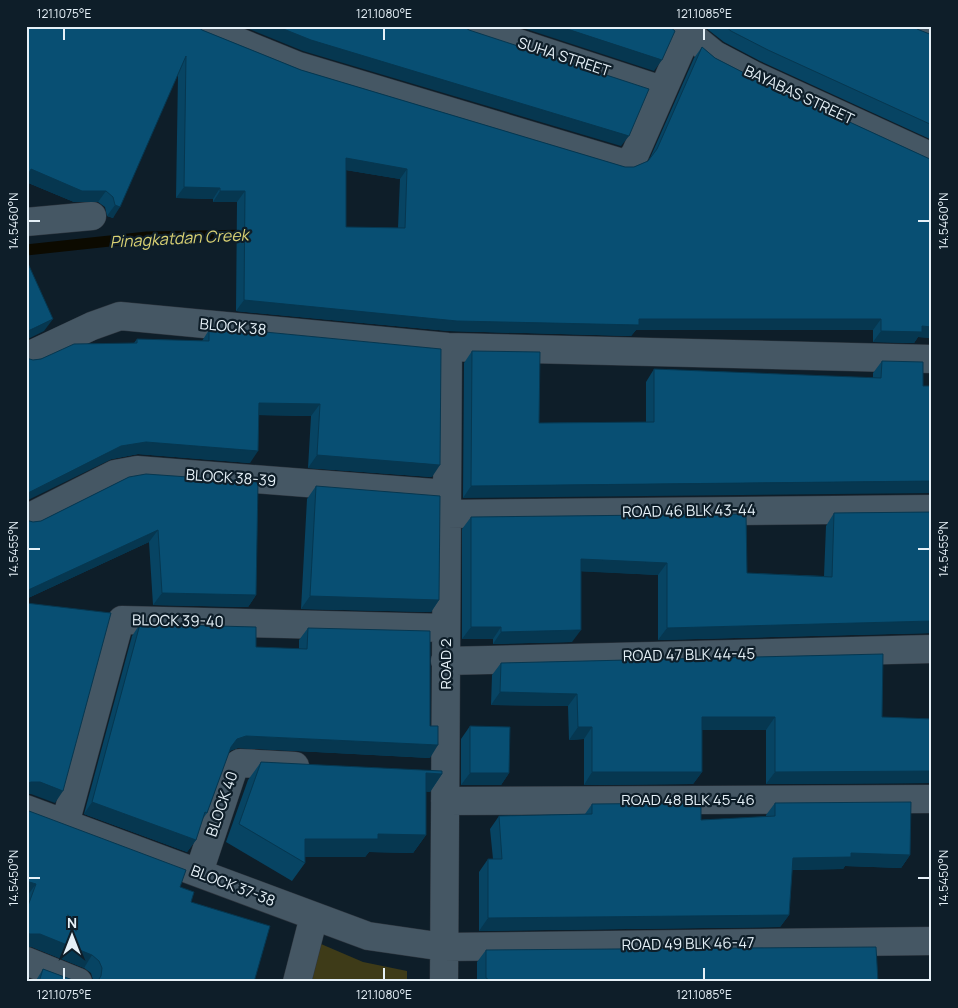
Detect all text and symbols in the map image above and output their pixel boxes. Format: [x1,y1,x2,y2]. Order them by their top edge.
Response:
text: 121.1075°E [37,5,91,22]
text: 121.1080°E [356,5,412,22]
text: 121.1085°E [676,5,732,22]
street label: SUHA STREET [515,32,613,81]
street label: BAYABAS STREET [741,60,858,129]
text: 14.5460°N [5,193,22,249]
text: 14.5460°N [935,193,952,249]
water label: Pinagkatdan Creek [109,223,251,253]
street label: BLOCK 38 [199,313,267,340]
street label: BLOCK 38-39 [185,464,277,491]
street label: ROAD 46 BLK 43-44 [622,499,756,522]
text: 14.5455°N [5,521,22,577]
text: 14.5455°N [935,521,952,577]
street label: BLOCK 39-40 [132,609,224,632]
street label: ROAD 2 [435,638,456,690]
street label: ROAD 47 BLK 44-45 [623,643,755,666]
street label: BLOCK 40 [201,768,242,839]
street label: ROAD 48 BLK 45-46 [621,789,755,810]
text: 14.5450°N [5,850,22,906]
text: 14.5450°N [935,850,952,906]
street label: BLOCK 37-38 [188,860,278,911]
north arrow [48,910,98,960]
text: N [67,913,77,932]
street label: ROAD 49 BLK 46-47 [621,932,755,955]
text: 121.1075°E [37,986,91,1003]
text: 121.1080°E [356,986,412,1003]
text: 121.1085°E [676,986,732,1003]

